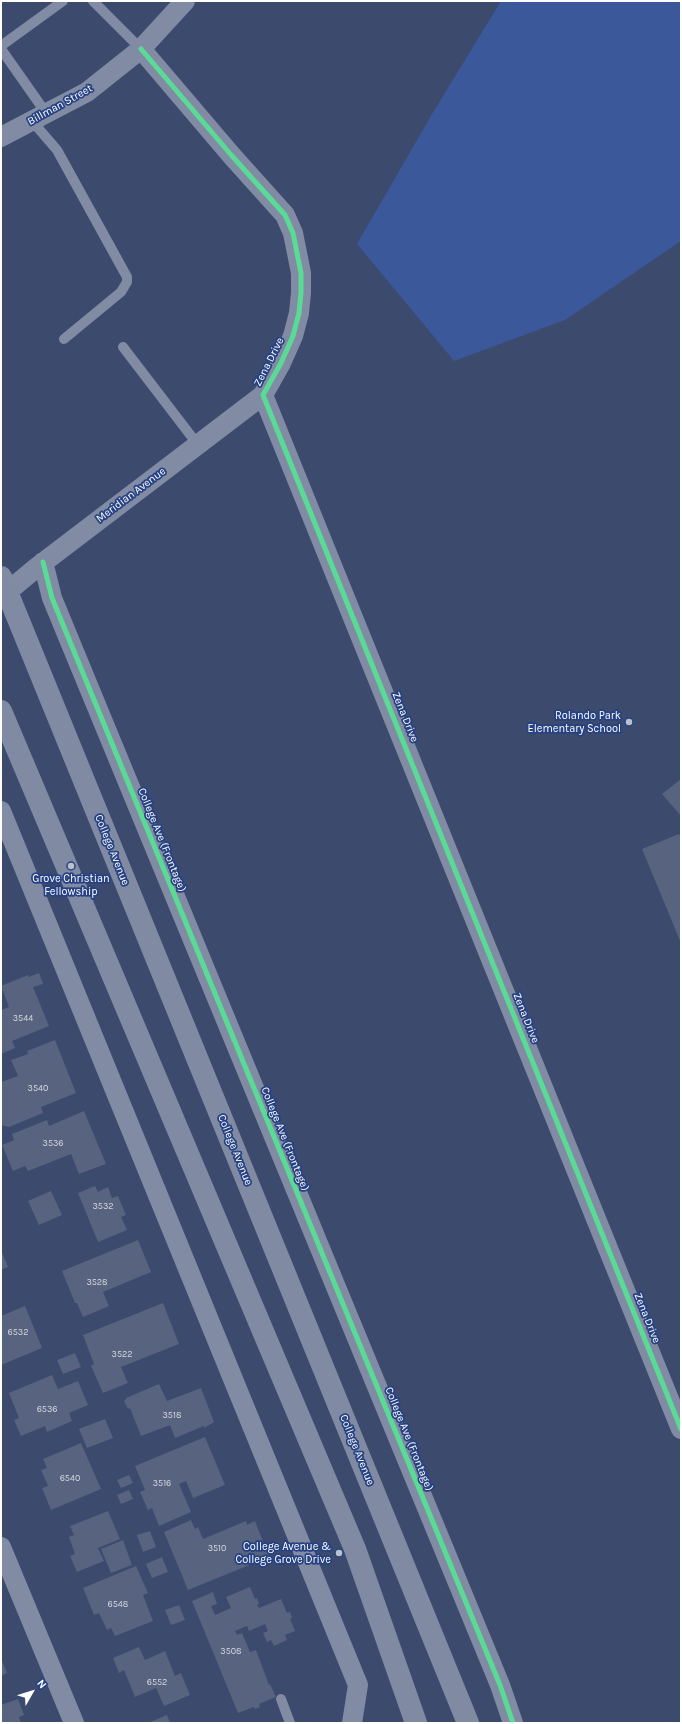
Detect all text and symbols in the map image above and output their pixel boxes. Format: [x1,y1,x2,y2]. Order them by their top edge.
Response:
street label: Billman Street [25,82,95,128]
street label: Zena Drive [251,335,287,389]
street label: Meridian Avenue [94,465,168,525]
street label: Zena Drive [389,690,421,744]
place label: Rolando Park Elementary School [528,709,621,735]
marker: Rolando Park Elementary School [624,717,634,727]
street label: College Ave (Frontage) [135,786,189,894]
street label: College Avenue [92,813,132,887]
marker: Grove Christian Fellowship [66,861,76,871]
place label: Grove Christian Fellowship [32,872,110,898]
street label: Zena Drive [510,991,542,1045]
house number: 3544 [13,1013,33,1023]
house number: 3540 [28,1083,48,1093]
street label: College Ave (Frontage) [258,1085,312,1193]
street label: College Avenue [215,1113,255,1187]
house number: 3536 [43,1138,63,1148]
house number: 3532 [93,1201,113,1211]
house number: 3528 [86,1277,108,1287]
street label: Zena Drive [631,1291,663,1345]
house number: 6532 [8,1327,28,1337]
house number: 3522 [112,1349,132,1359]
street label: College Ave (Frontage) [382,1385,436,1493]
house number: 6536 [37,1404,57,1414]
house number: 3518 [163,1410,181,1420]
street label: College Avenue [337,1413,377,1487]
house number: 6540 [60,1473,80,1483]
house number: 3516 [153,1478,171,1488]
place label: College Avenue & College Grove Drive [235,1540,331,1566]
house number: 3510 [208,1543,226,1553]
marker: College Avenue & College Grove Drive [334,1548,344,1558]
house number: 6548 [108,1599,128,1609]
house number: 3508 [220,1646,242,1656]
north arrow [12,1672,52,1712]
text: N [34,1677,49,1691]
house number: 6552 [147,1677,167,1687]

